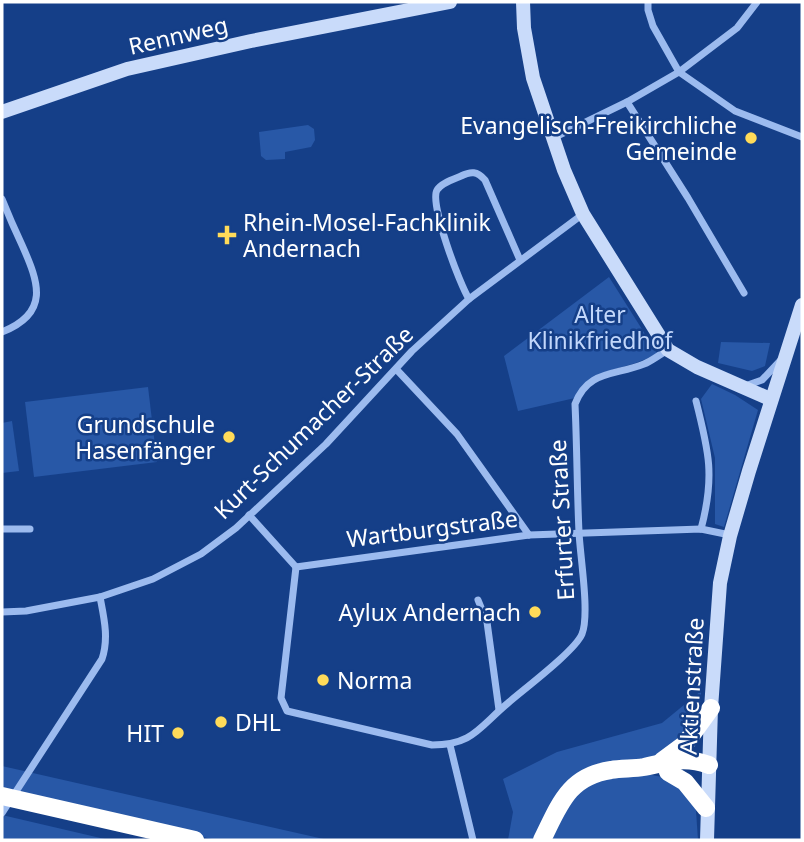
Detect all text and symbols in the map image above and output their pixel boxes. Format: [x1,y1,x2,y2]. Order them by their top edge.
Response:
street label: Rennweg [125,8,231,62]
place label: Evangelisch-Freikirchliche Gemeinde [460,109,737,167]
marker: Evangelisch-Freikirchliche Gemeinde [743,130,759,146]
place label: Rhein-Mosel-Fachklinik Andernach [243,206,492,264]
marker: Rhein-Mosel-Fachklinik Andernach [217,225,237,245]
park label: Alter Klinikfriedhof [527,298,674,356]
street label: Kurt-Schumacher-Straße [206,318,420,526]
place label: Grundschule Hasenfänger [75,408,215,466]
marker: Grundschule Hasenfänger [221,429,237,445]
street label: Erfurter Straße [541,439,581,601]
street label: Wartburgstraße [345,502,519,554]
place label: Aylux Andernach [338,596,521,628]
marker: Aylux Andernach [527,604,543,620]
street label: Aktienstraße [671,617,711,755]
place label: Norma [337,664,412,696]
marker: Norma [315,672,331,688]
place label: DHL [235,706,281,738]
marker: DHL [213,714,229,730]
place label: HIT [126,717,164,749]
marker: HIT [170,725,186,741]

